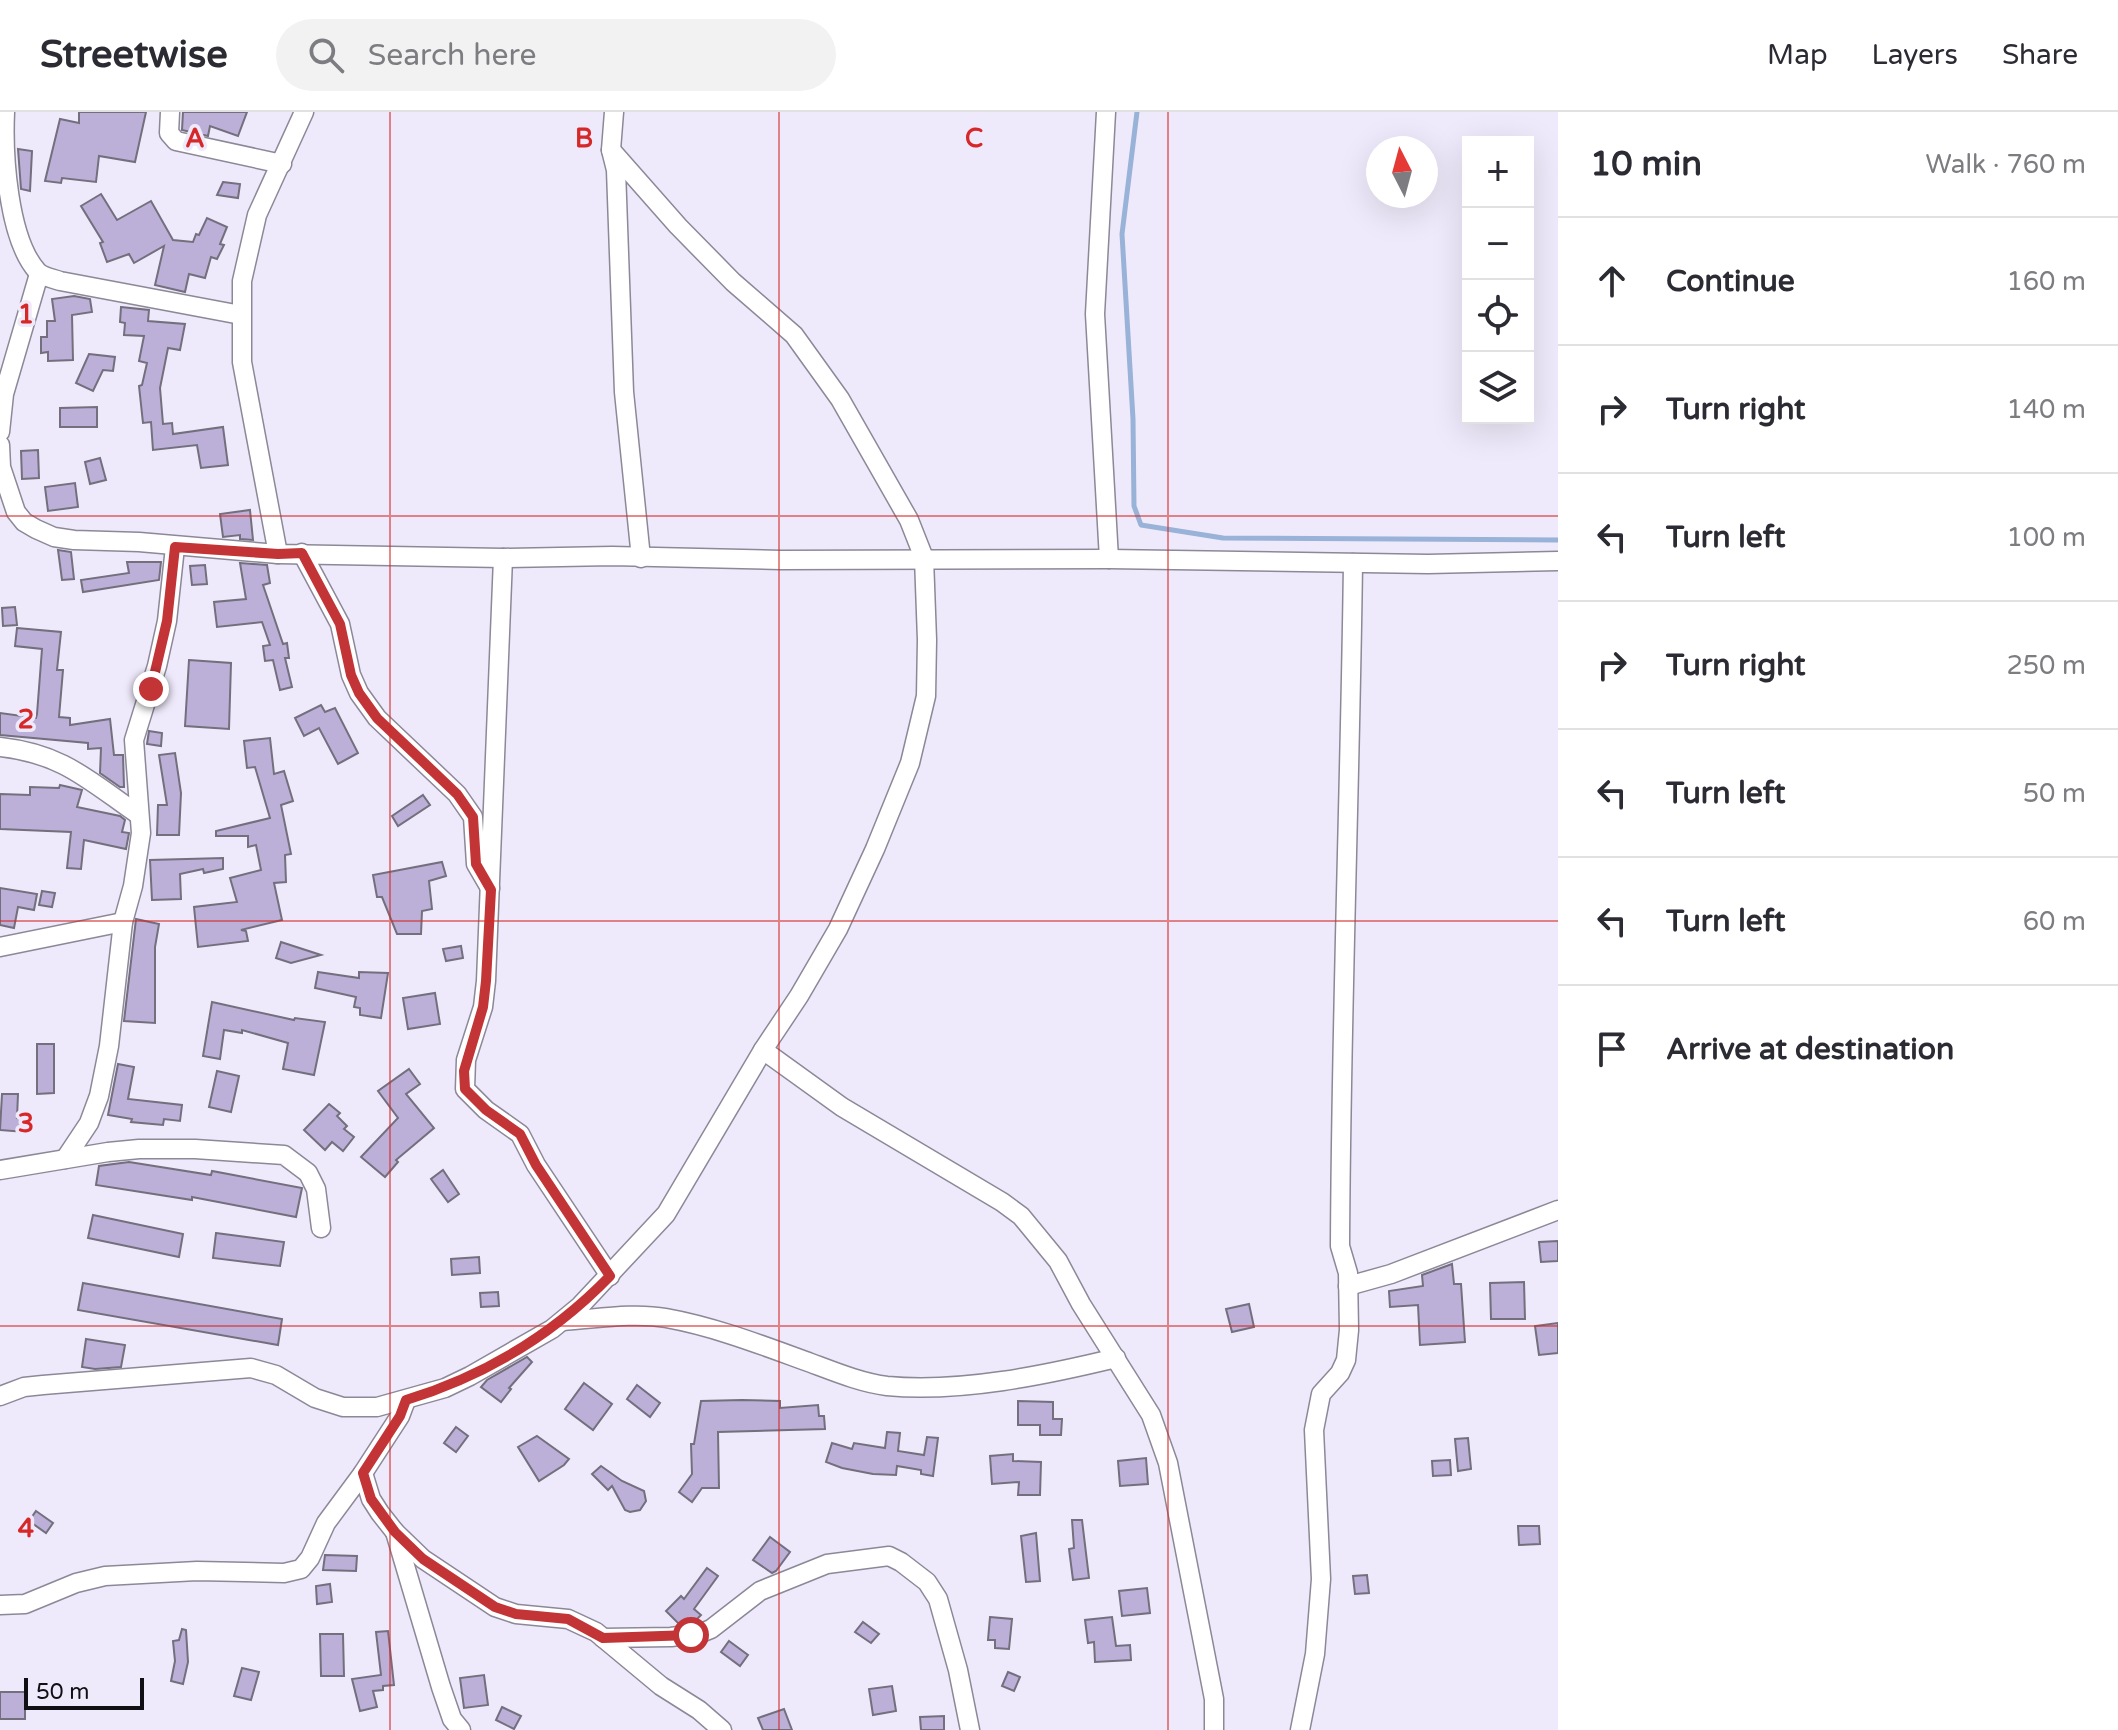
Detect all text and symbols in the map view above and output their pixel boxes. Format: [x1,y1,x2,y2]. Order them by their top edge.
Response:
search box [276,19,836,91]
text: Streetwise [40,32,228,78]
icon: search [304,33,348,77]
text: Search here [368,37,536,74]
text: Map [1767,38,1828,72]
text: Layers [1872,38,1958,72]
text: Share [2002,38,2078,72]
text: A [185,123,205,154]
text: B [575,123,593,154]
text: C [965,123,983,154]
north arrow [1366,136,1438,208]
map controls [1462,136,1534,424]
button: + [1462,136,1534,208]
text: 10 min [1590,144,1702,185]
text: Walk · 760 m [1926,149,2086,180]
button: − [1462,208,1534,280]
icon: ahead [1590,259,1634,303]
text: Continue [1666,263,1795,300]
text: 160 m [2006,266,2086,297]
button: locate [1462,280,1534,352]
text: 1 [18,299,34,330]
button: layers [1462,352,1534,424]
icon: right [1590,387,1634,431]
text: Turn right [1666,391,1806,428]
text: 140 m [2006,394,2086,425]
icon: left [1590,515,1634,559]
text: Turn left [1666,519,1785,556]
text: 100 m [2006,522,2086,553]
icon: right [1590,643,1634,687]
text: Turn right [1666,647,1806,684]
text: 250 m [2006,650,2086,681]
route end [133,671,169,707]
text: 2 [18,704,34,735]
icon: left [1590,771,1634,815]
text: Turn left [1666,775,1785,812]
text: 50 m [2023,778,2086,809]
icon: left [1590,899,1634,943]
text: Turn left [1666,903,1785,940]
text: 60 m [2023,906,2086,937]
icon: arrive [1590,1027,1634,1071]
text: Arrive at destination [1666,1031,1954,1068]
text: 3 [18,1108,34,1139]
text: 4 [18,1513,34,1544]
route start [673,1617,709,1653]
scale bar [24,1674,144,1710]
text: 50 m [36,1679,90,1705]

